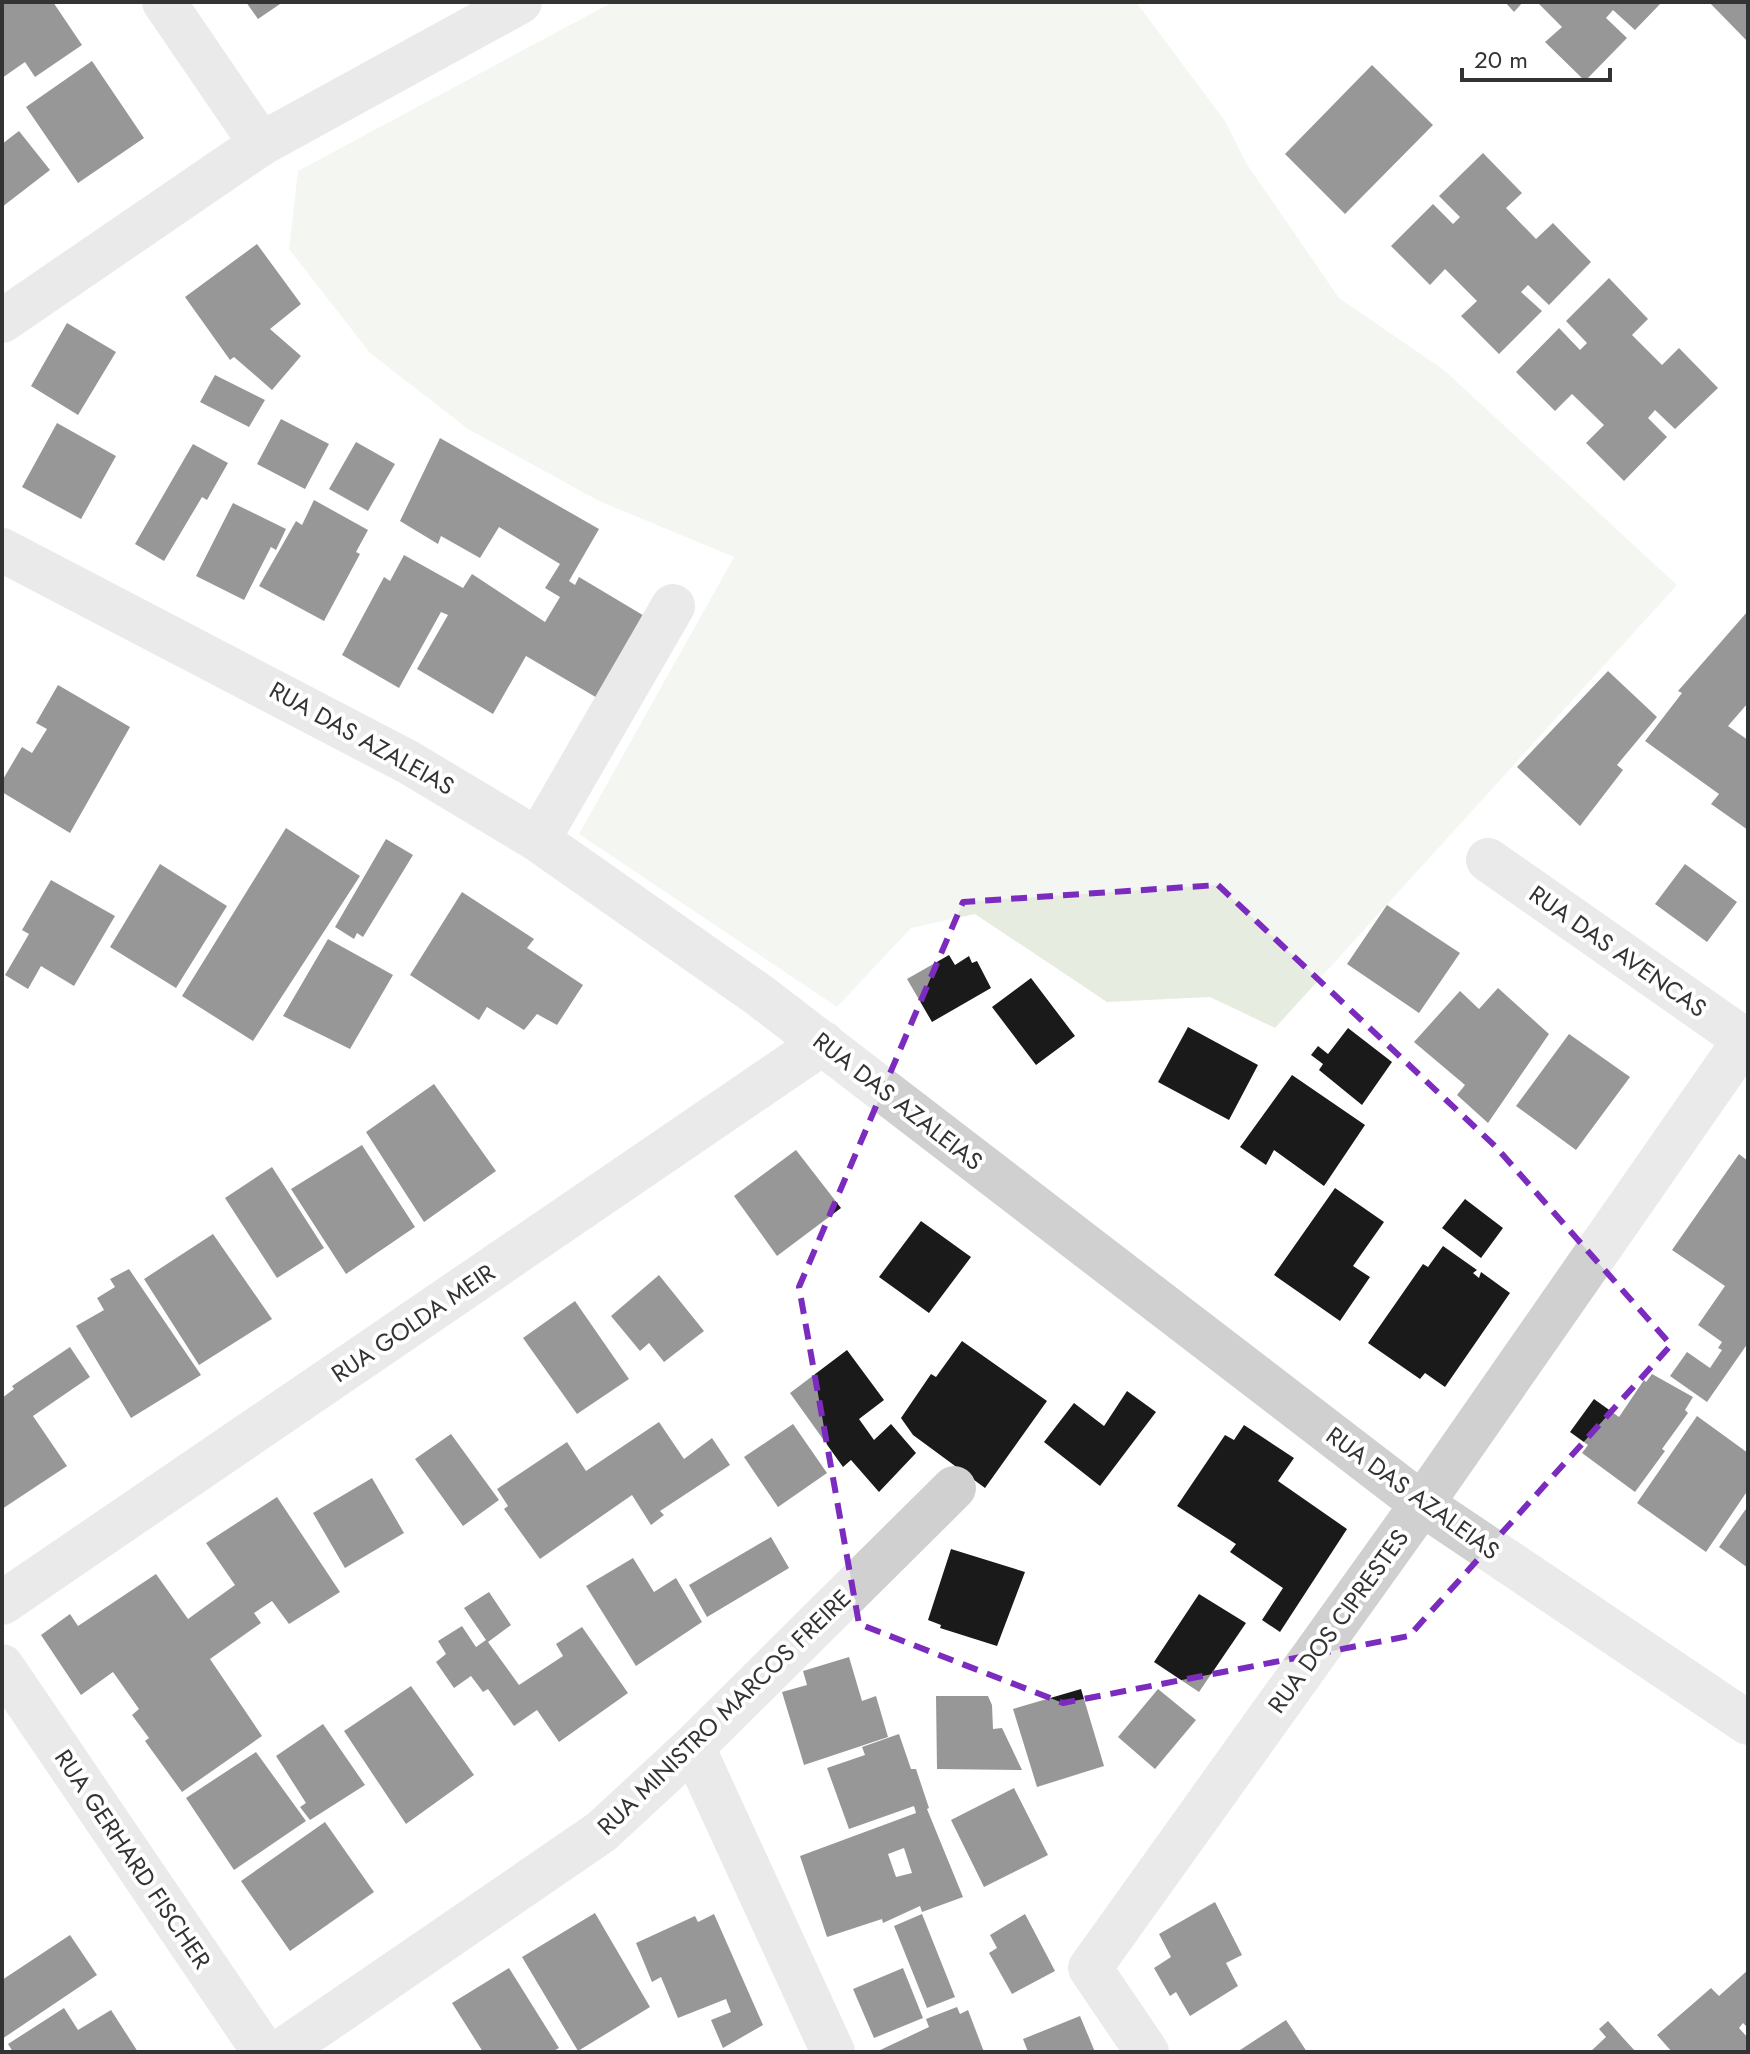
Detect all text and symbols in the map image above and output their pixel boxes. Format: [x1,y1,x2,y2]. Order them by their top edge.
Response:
scale bar [1462,32,1610,82]
text: 20 m [1474,42,1528,77]
street label: RUA DAS AZALEIAS [263,673,461,803]
street label: RUA DAS AVENCAS [1522,877,1714,1025]
street label: RUA DAS AZALEIAS [806,1024,990,1178]
street label: RUA GOLDA MEIR [324,1255,502,1391]
street label: RUA DAS AZALEIAS [1319,1418,1507,1568]
street label: RUA DOS CIPRESTES [1259,1522,1417,1720]
street label: RUA MINISTRO MARCOS FREIRE [589,1581,859,1843]
street label: RUA GERHARD FISCHER [46,1742,220,1976]

